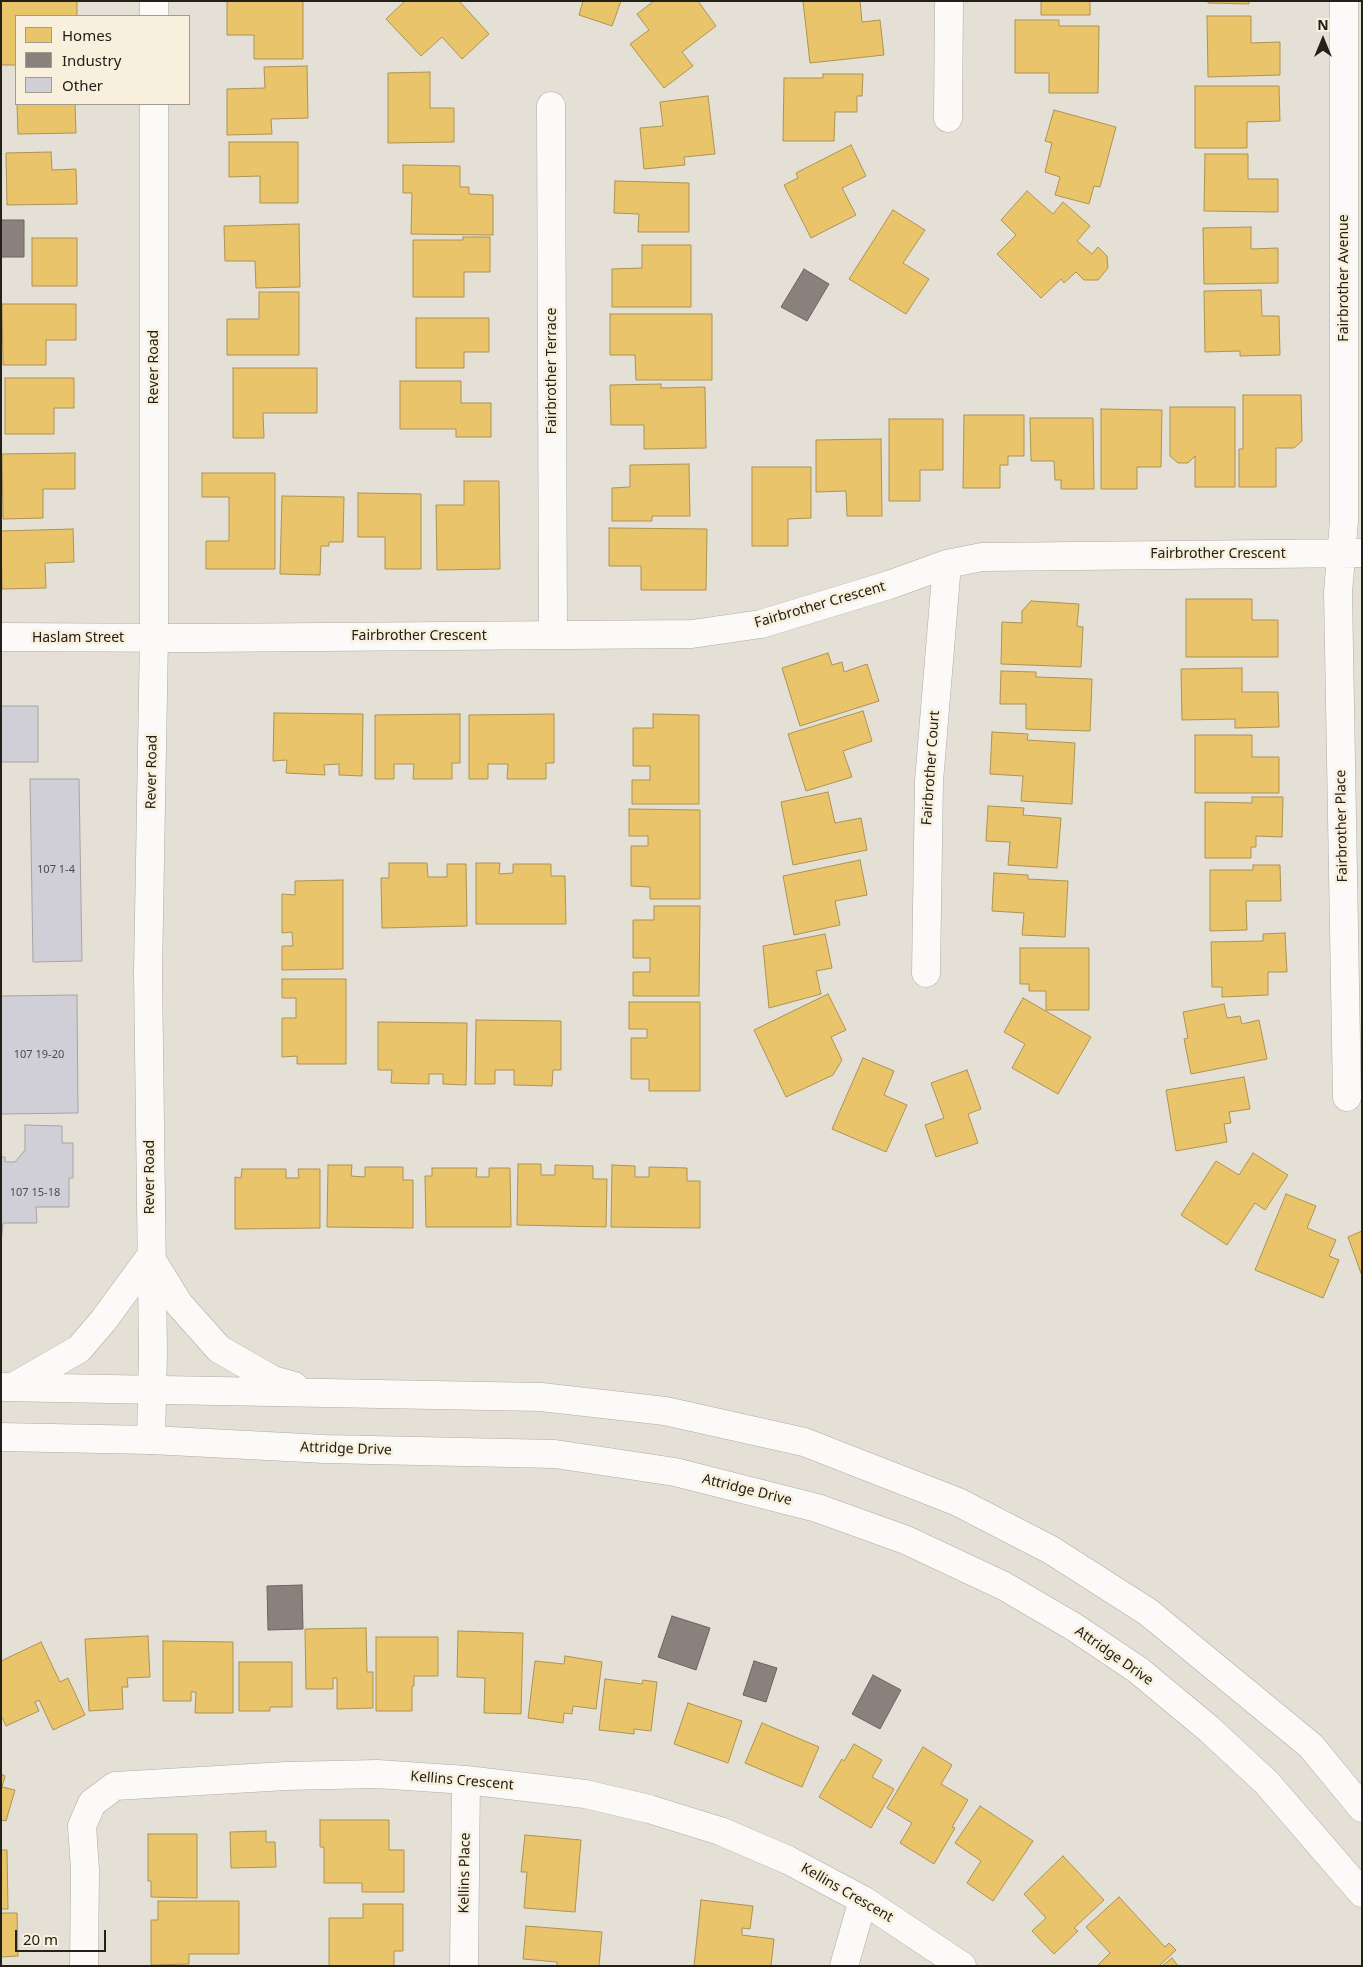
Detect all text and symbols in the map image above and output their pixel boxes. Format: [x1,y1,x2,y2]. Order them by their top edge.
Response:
legend [15,15,190,105]
north arrow [1298,15,1348,65]
text: N [1317,15,1329,34]
text: Homes [62,25,112,45]
text: Industry [62,50,121,70]
text: Other [62,75,103,95]
street label: Fairbrother Avenue [1336,214,1352,342]
street label: Fairbrother Terrace [544,308,560,434]
street label: Rever Road [146,330,162,404]
street label: Fairbrother Crescent [1150,546,1286,562]
street label: Fairbrother Crescent [753,578,887,632]
street label: Fairbrother Crescent [351,628,487,644]
street label: Haslam Street [32,630,124,646]
street label: Fairbrother Court [919,710,943,826]
street label: Rever Road [143,735,161,809]
street label: Fairbrother Place [1333,770,1351,882]
house number: 107 1-4 [37,863,75,877]
house number: 107 19-20 [14,1048,64,1062]
street label: Rever Road [142,1140,158,1214]
house number: 107 15-18 [10,1186,60,1200]
street label: Attridge Drive [300,1439,392,1459]
street label: Attridge Drive [700,1471,794,1509]
street label: Attridge Drive [1072,1623,1156,1689]
street label: Kellins Crescent [410,1768,514,1794]
street label: Kellins Place [456,1832,474,1914]
street label: Kellins Crescent [798,1860,896,1926]
scale bar [18,1920,109,1952]
text: 20 m [23,1929,58,1949]

